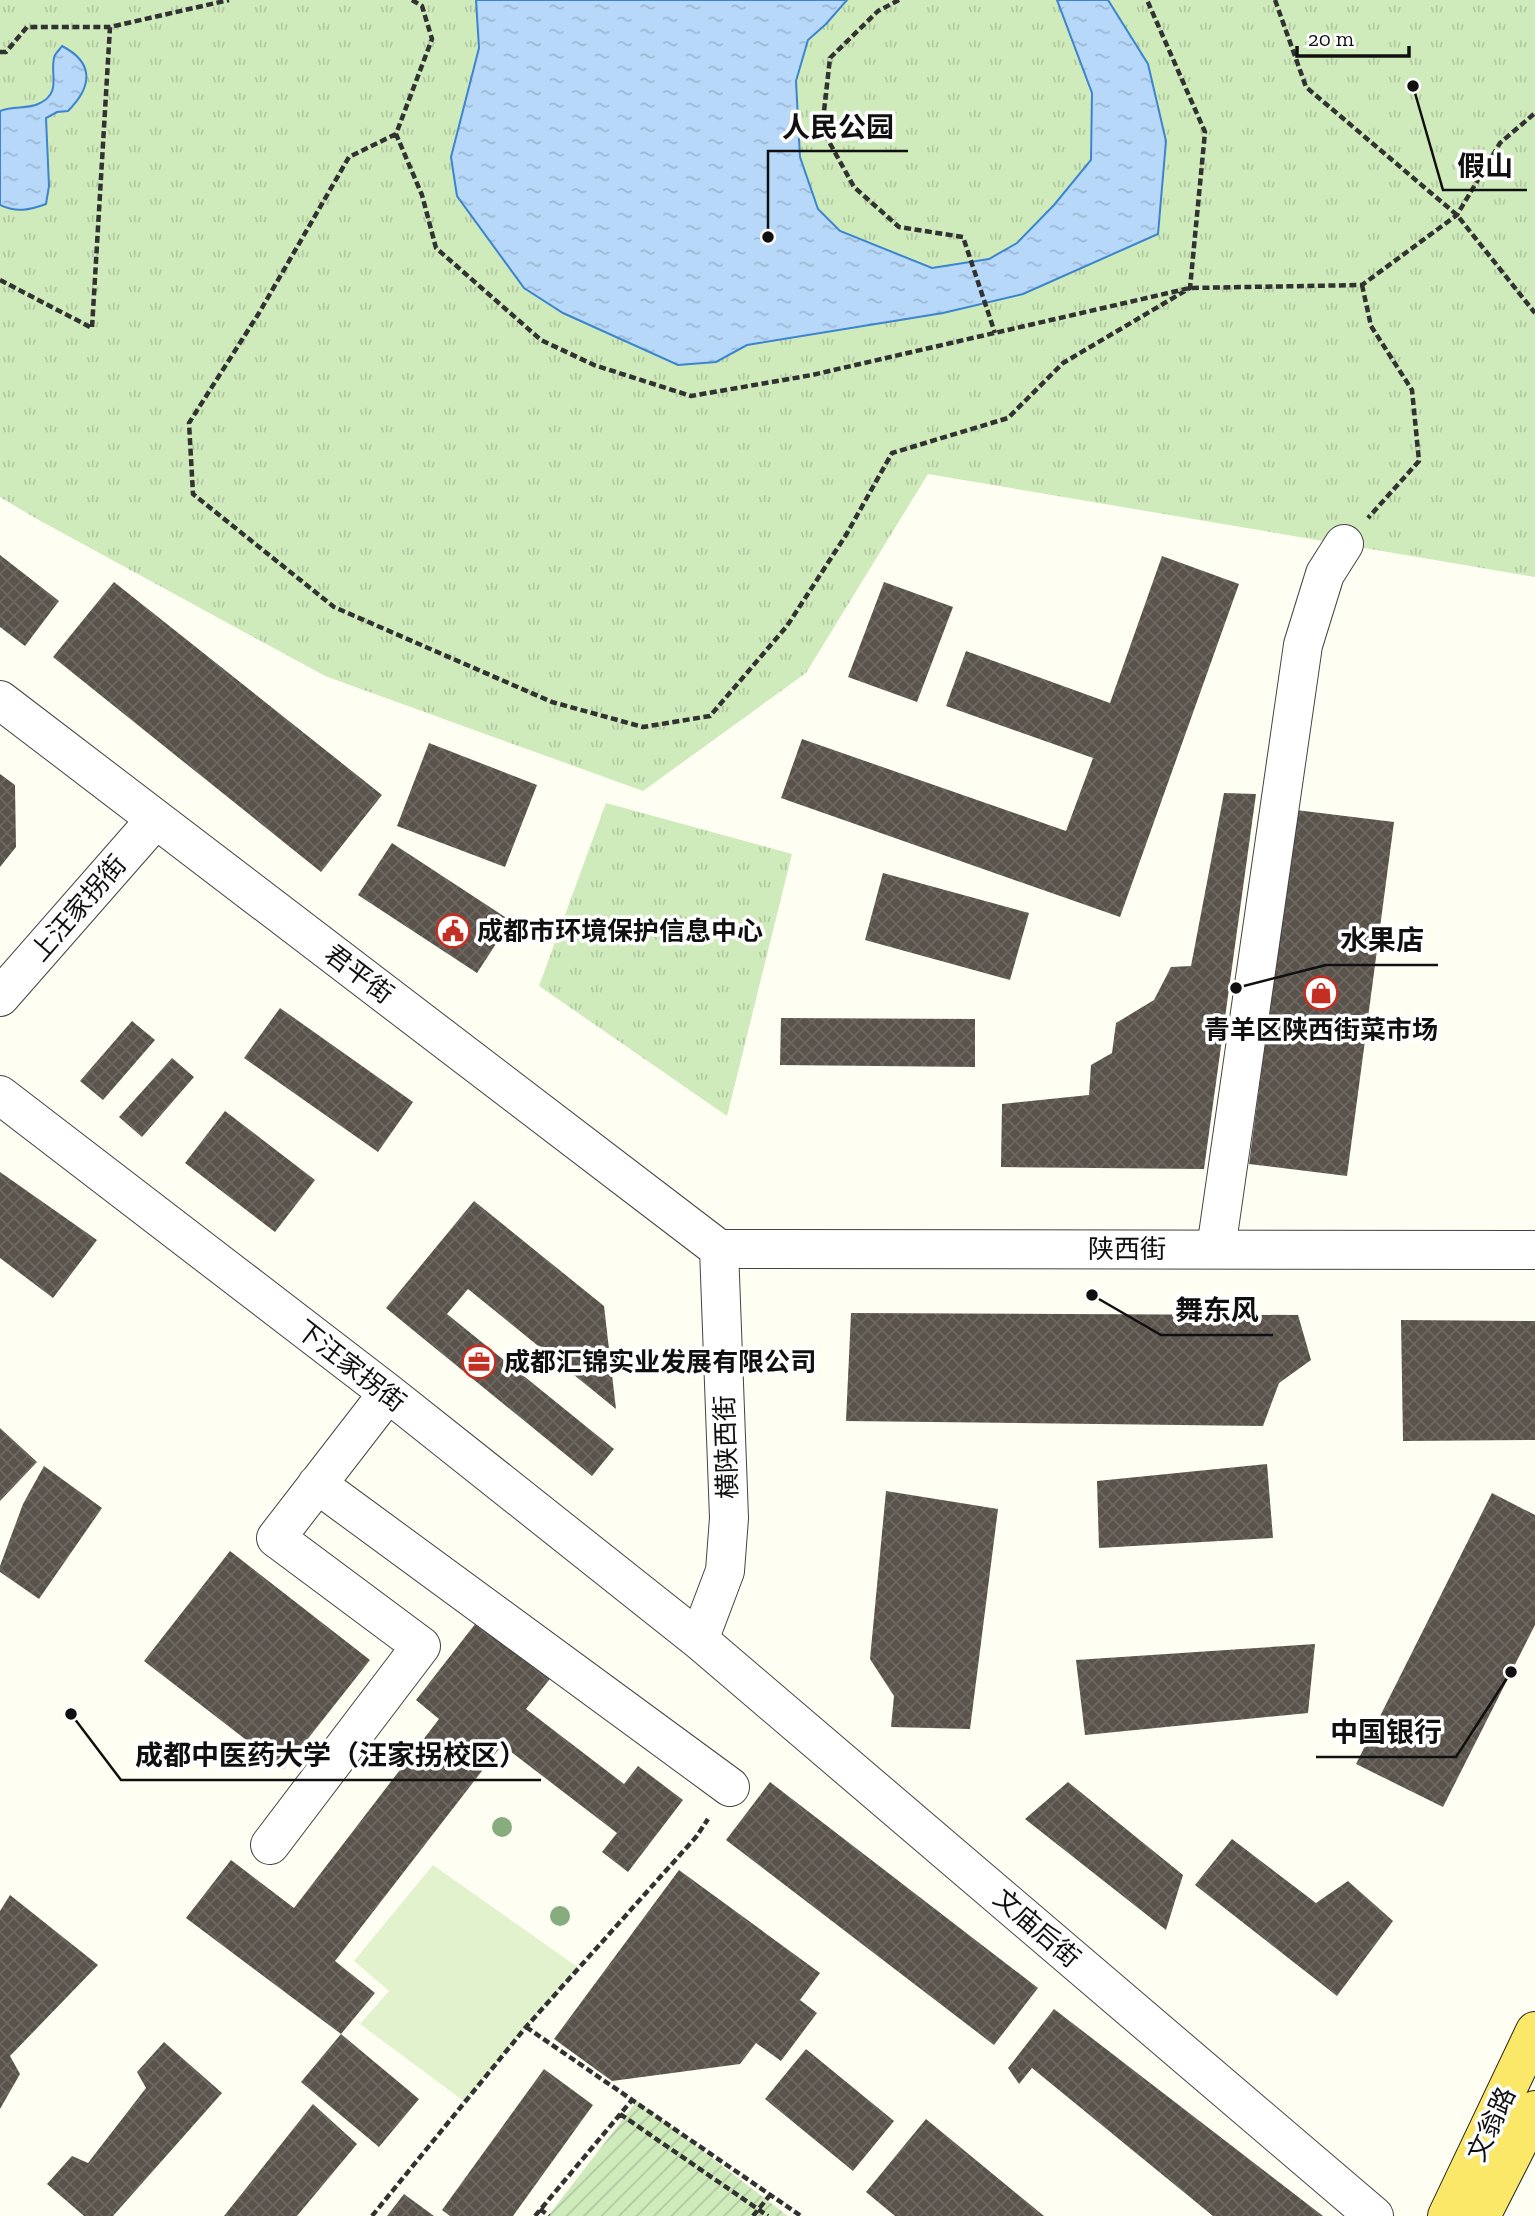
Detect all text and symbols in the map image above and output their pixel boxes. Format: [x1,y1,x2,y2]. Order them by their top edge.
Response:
scale bar [1297,14,1409,58]
text: 20 m [1308,26,1354,51]
callout: 人民公园 [768,102,908,151]
text: 人民公园 [782,111,894,144]
callout: 假山 [1443,141,1527,190]
text: 假山 [1457,150,1513,183]
street label: 上汪家拐街 [23,848,133,968]
public building icon: 成都市环境保护信息中心 [434,912,472,950]
place label: 成都市环境保护信息中心 [477,915,763,947]
callout: 水果店 [1326,916,1438,965]
text: 水果店 [1340,924,1424,957]
street label: 君平街 [318,938,400,1010]
shop icon: 青羊区陕西街菜市场 [1302,974,1340,1012]
place label: 青羊区陕西街菜市场 [1204,1014,1438,1046]
street label: 陕西街 [1088,1233,1166,1265]
callout: 舞东风 [1161,1286,1273,1335]
text: 舞东风 [1175,1294,1259,1327]
street label: 下汪家拐街 [290,1313,412,1419]
office icon: 成都汇锦实业发展有限公司 [460,1343,498,1381]
place label: 成都汇锦实业发展有限公司 [504,1346,816,1378]
street label: 横陕西街 [708,1394,744,1500]
callout: 中国银行 [1316,1708,1456,1757]
text: 中国银行 [1330,1716,1442,1749]
callout: 成都中医药大学（汪家拐校区） [121,1731,541,1780]
text: 成都中医药大学（汪家拐校区） [135,1739,527,1772]
street label: 文庙后街 [987,1882,1087,1974]
street label: 文翁路 [1460,2082,1522,2166]

